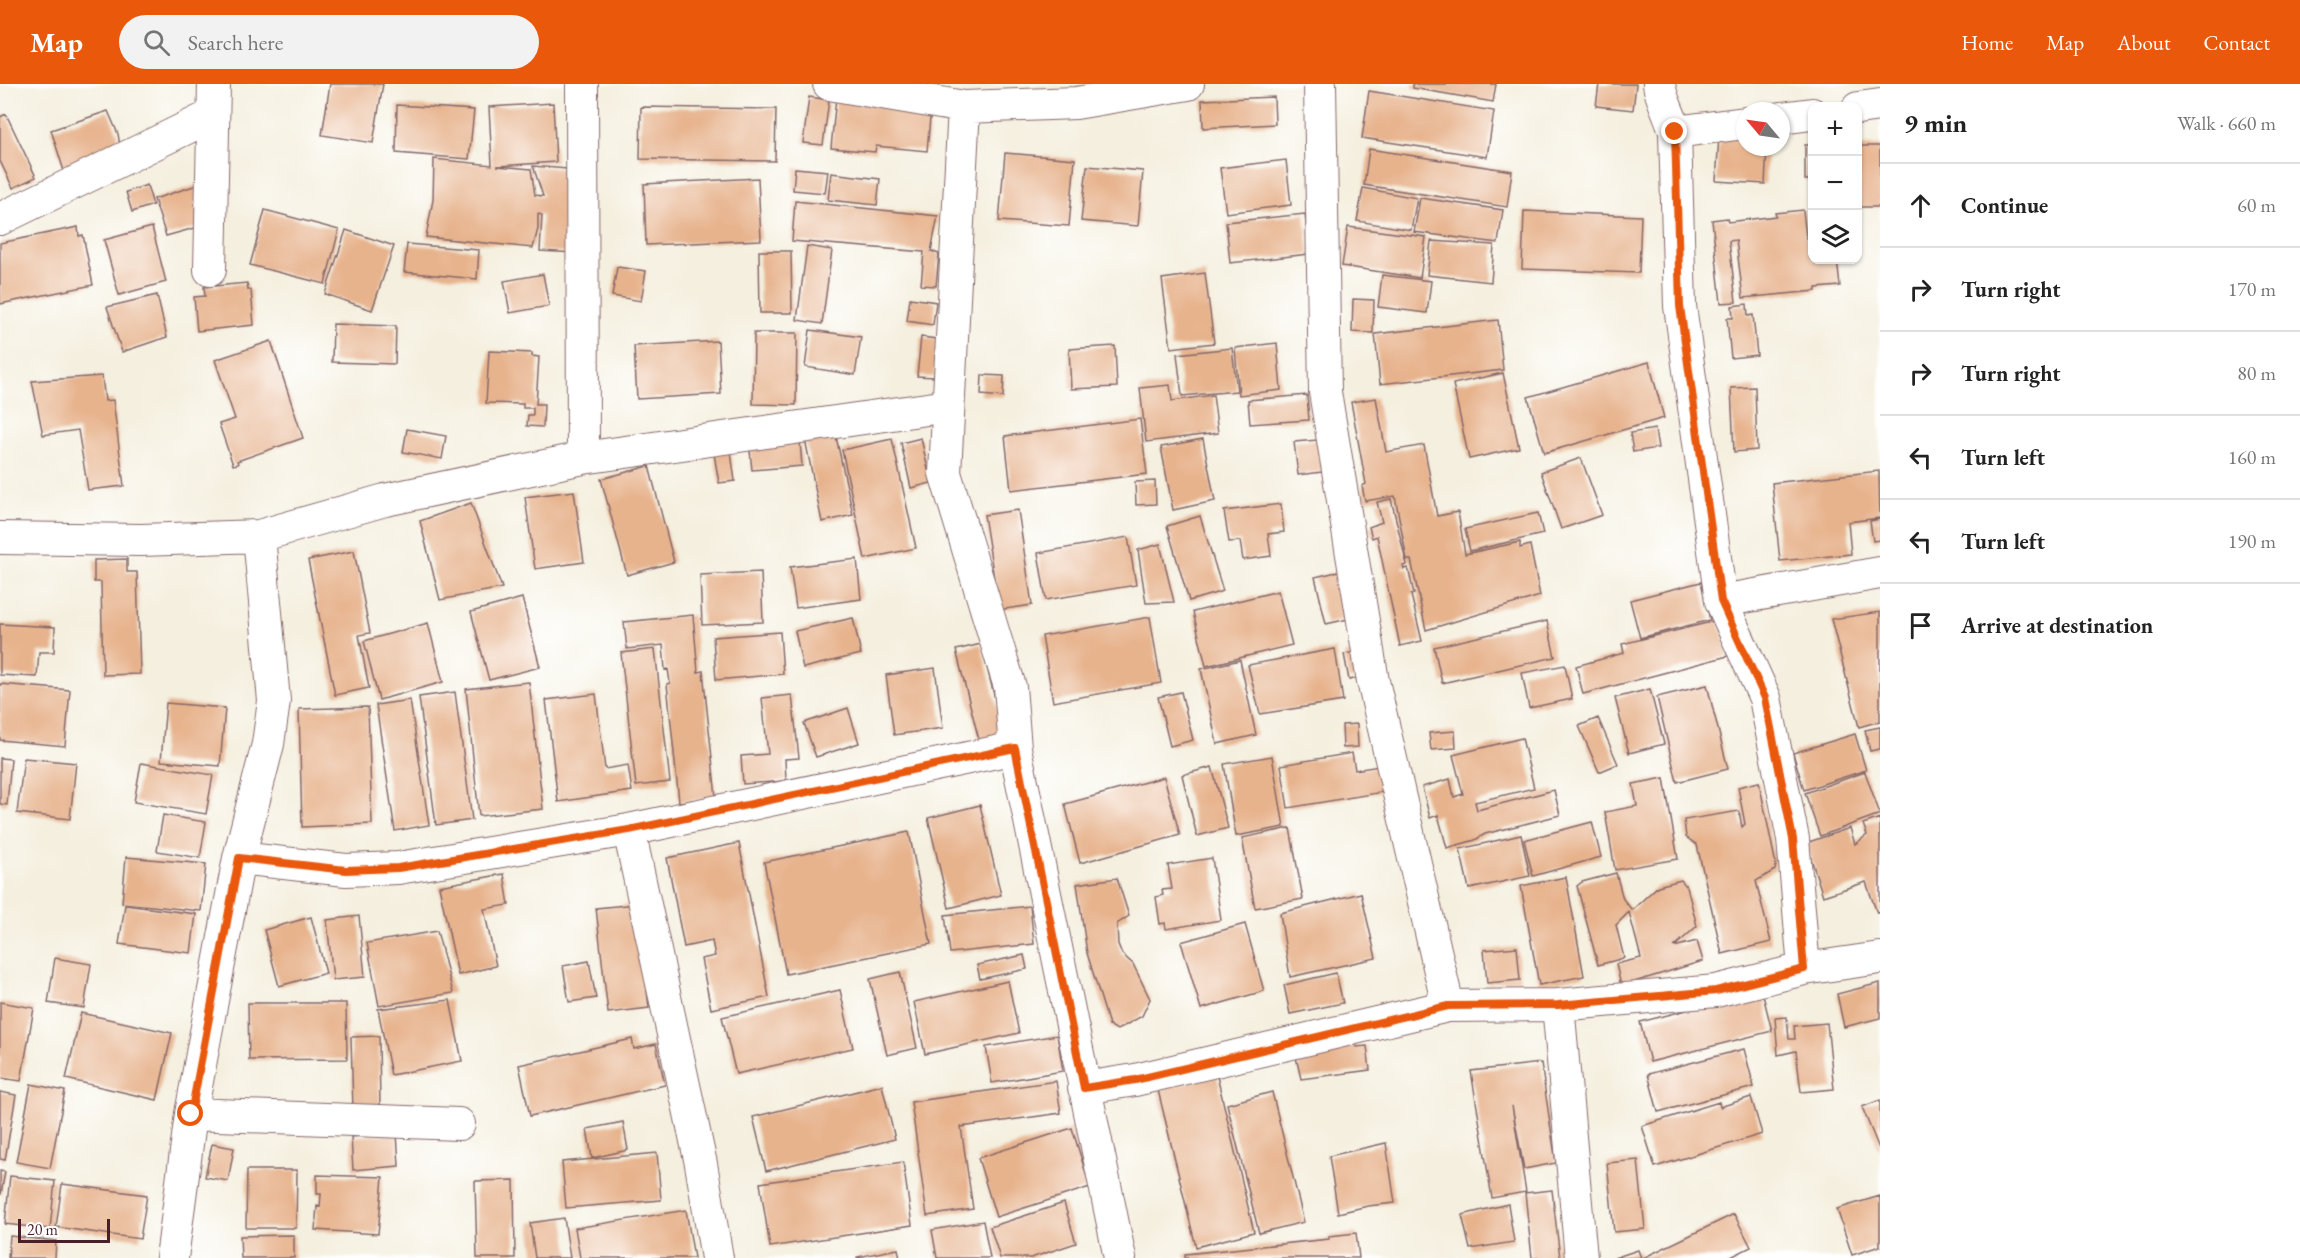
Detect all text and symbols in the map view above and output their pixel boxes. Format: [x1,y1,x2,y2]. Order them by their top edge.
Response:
search box [119,15,539,69]
text: Map [30,24,83,60]
icon: search [140,26,173,59]
text: Search here [188,28,283,57]
text: Home [1961,29,2013,56]
text: Map [2046,29,2084,56]
text: About [2117,29,2170,56]
text: Contact [2203,29,2270,56]
north arrow [1736,102,1790,156]
map controls [1808,102,1862,264]
button: + [1808,102,1862,156]
text: 9 min [1904,106,1967,140]
text: Walk · 660 m [2177,110,2276,136]
route end [1661,118,1687,144]
button: − [1808,156,1862,210]
icon: ahead [1904,189,1937,222]
text: Continue [1961,191,2048,220]
text: 60 m [2237,192,2276,218]
button: layers [1808,210,1862,264]
icon: right [1904,273,1937,306]
text: Turn right [1961,275,2060,304]
text: 170 m [2228,276,2276,302]
icon: right [1904,357,1937,390]
text: Turn right [1961,359,2060,388]
text: 80 m [2237,360,2276,386]
icon: left [1904,441,1937,474]
text: Turn left [1961,443,2045,472]
text: 160 m [2228,444,2276,470]
icon: left [1904,525,1937,558]
text: Turn left [1961,527,2045,556]
text: 190 m [2228,528,2276,554]
icon: arrive [1904,609,1937,642]
text: Arrive at destination [1961,611,2153,640]
route start [177,1100,203,1126]
scale bar [18,1216,110,1244]
text: 20 m [27,1219,58,1240]

